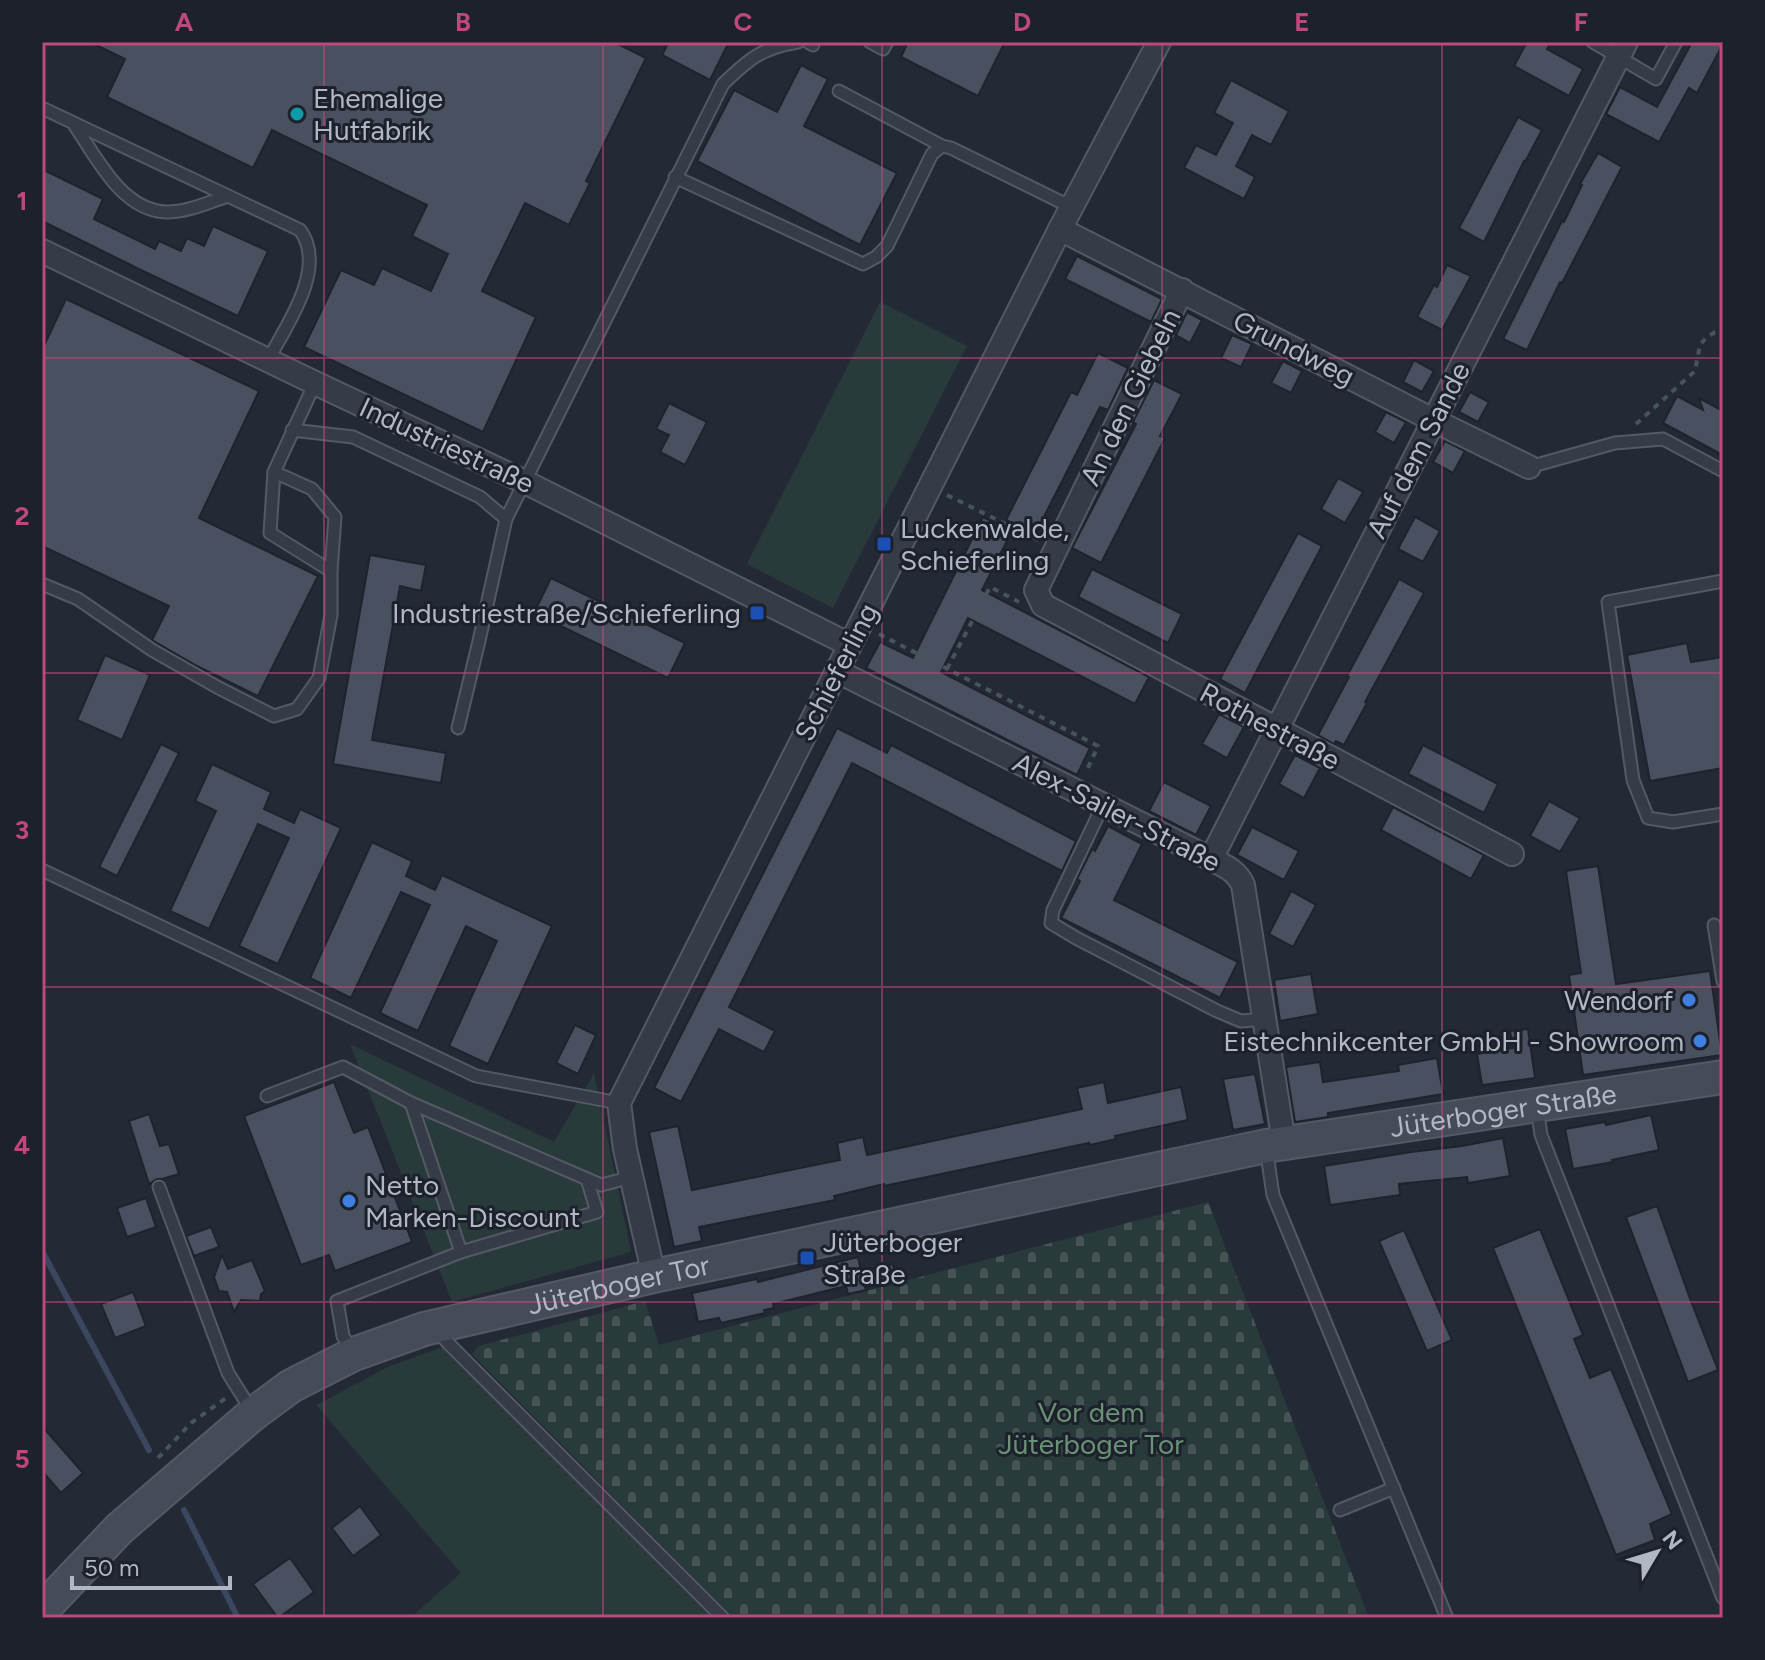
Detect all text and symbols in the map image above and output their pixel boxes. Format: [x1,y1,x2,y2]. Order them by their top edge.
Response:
text: A [175,6,194,38]
text: B [455,6,471,38]
text: C [734,6,753,38]
text: D [1013,6,1031,38]
text: E [1294,6,1310,38]
text: F [1574,6,1588,38]
place label: Ehemalige Hutfabrik [313,81,443,147]
marker: Ehemalige Hutfabrik [288,105,306,123]
text: 1 [17,185,27,217]
street label: An den Giebeln [1073,303,1187,491]
street label: Grundweg [1228,303,1360,393]
street label: Auf dem Sande [1359,356,1477,544]
street label: Industriestraße [354,390,540,500]
text: 2 [14,500,30,532]
place label: Luckenwalde, Schieferling [900,511,1069,577]
marker: Luckenwalde, Schieferling [875,535,893,553]
place label: Industriestraße/Schieferling [392,596,741,630]
street label: Schieferling [787,598,885,746]
marker: Industriestraße/Schieferling [748,604,766,622]
street label: Rothestraße [1194,675,1346,777]
street label: Alex-Sailer-Straße [1008,745,1226,879]
text: 3 [15,814,29,846]
place label: Wendorf [1564,983,1674,1017]
marker: Wendorf [1680,991,1698,1009]
place label: Eistechnikcenter GmbH - Showroom [1223,1024,1684,1058]
marker: Eistechnikcenter GmbH - Showroom [1691,1032,1709,1050]
street label: Jüterboger Straße [1387,1076,1619,1144]
text: 4 [14,1129,30,1161]
place label: Netto Marken-Discount [365,1168,580,1234]
marker: Netto Marken-Discount [340,1192,358,1210]
place label: Jüterboger Straße [823,1225,963,1291]
street label: Jüterboger Tor [524,1248,713,1322]
marker: Jüterboger Straße [798,1249,816,1267]
park label: Vor dem Jüterboger Tor [998,1395,1184,1461]
text: 5 [14,1443,30,1475]
north arrow [1617,1512,1697,1592]
text: N [1656,1525,1688,1555]
scale bar [72,1540,230,1590]
text: 50 m [84,1553,140,1582]

